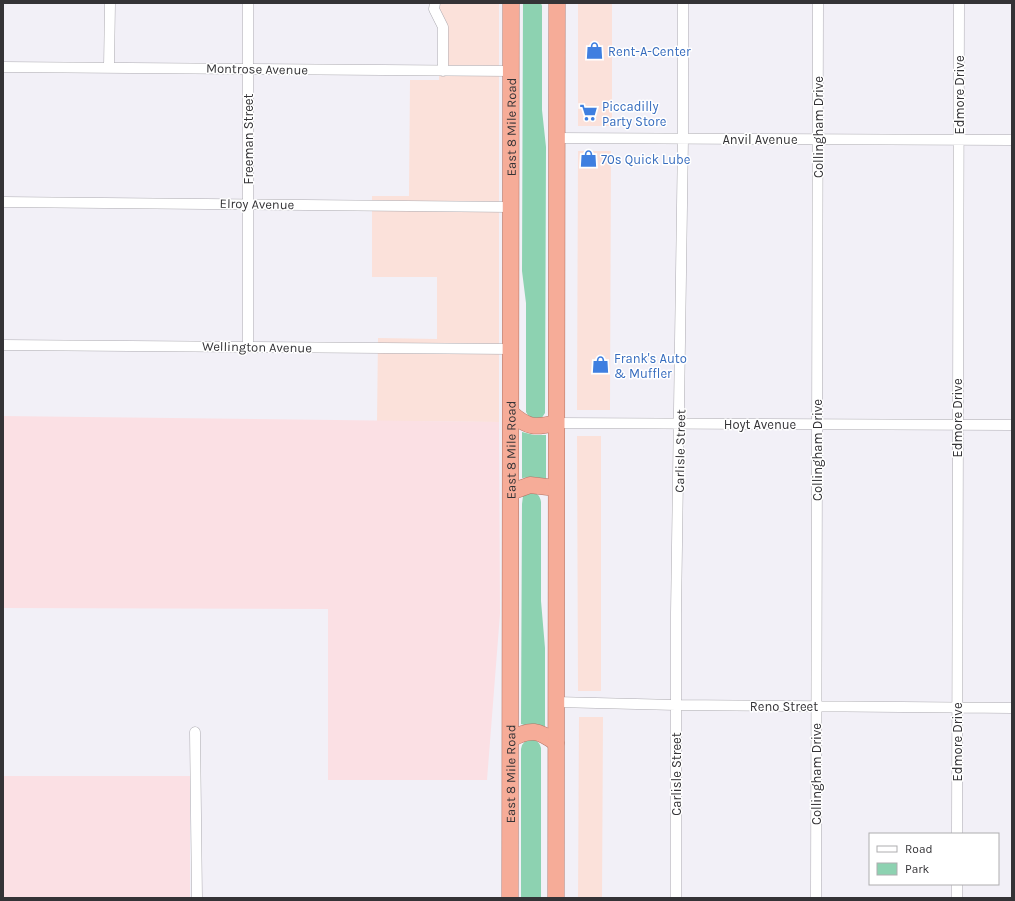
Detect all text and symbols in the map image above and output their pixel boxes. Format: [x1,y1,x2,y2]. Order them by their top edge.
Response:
shop icon: Rent-A-Center [585,41,605,61]
place label: Rent-A-Center [608,44,691,59]
street label: Edmore Drive [952,55,967,135]
street label: Montrose Avenue [206,61,308,77]
street label: Collingham Drive [811,76,826,178]
street label: East 8 Mile Road [503,78,518,176]
street label: Freeman Street [241,93,256,184]
place label: Piccadilly Party Store [602,99,667,129]
supermarket icon: Piccadilly Party Store [579,103,599,123]
street label: Anvil Avenue [722,132,798,147]
shop icon: 70s Quick Lube [578,149,598,169]
place label: 70s Quick Lube [601,152,691,167]
street label: Elroy Avenue [220,196,295,212]
street label: Wellington Avenue [202,339,312,355]
place label: Frank's Auto & Muffler [614,351,687,381]
shop icon: Frank's Auto & Muffler [591,355,611,375]
street label: Edmore Drive [950,378,965,458]
street label: Collingham Drive [810,399,825,501]
street label: East 8 Mile Road [503,401,518,499]
street label: Carlisle Street [672,409,688,493]
street label: Hoyt Avenue [724,417,797,432]
street label: Reno Street [750,699,818,714]
street label: Edmore Drive [950,702,965,782]
street label: Collingham Drive [809,723,824,825]
street label: East 8 Mile Road [503,725,518,823]
street label: Carlisle Street [669,732,684,816]
legend [869,833,999,885]
text: Road [905,842,933,856]
text: Park [905,862,930,876]

